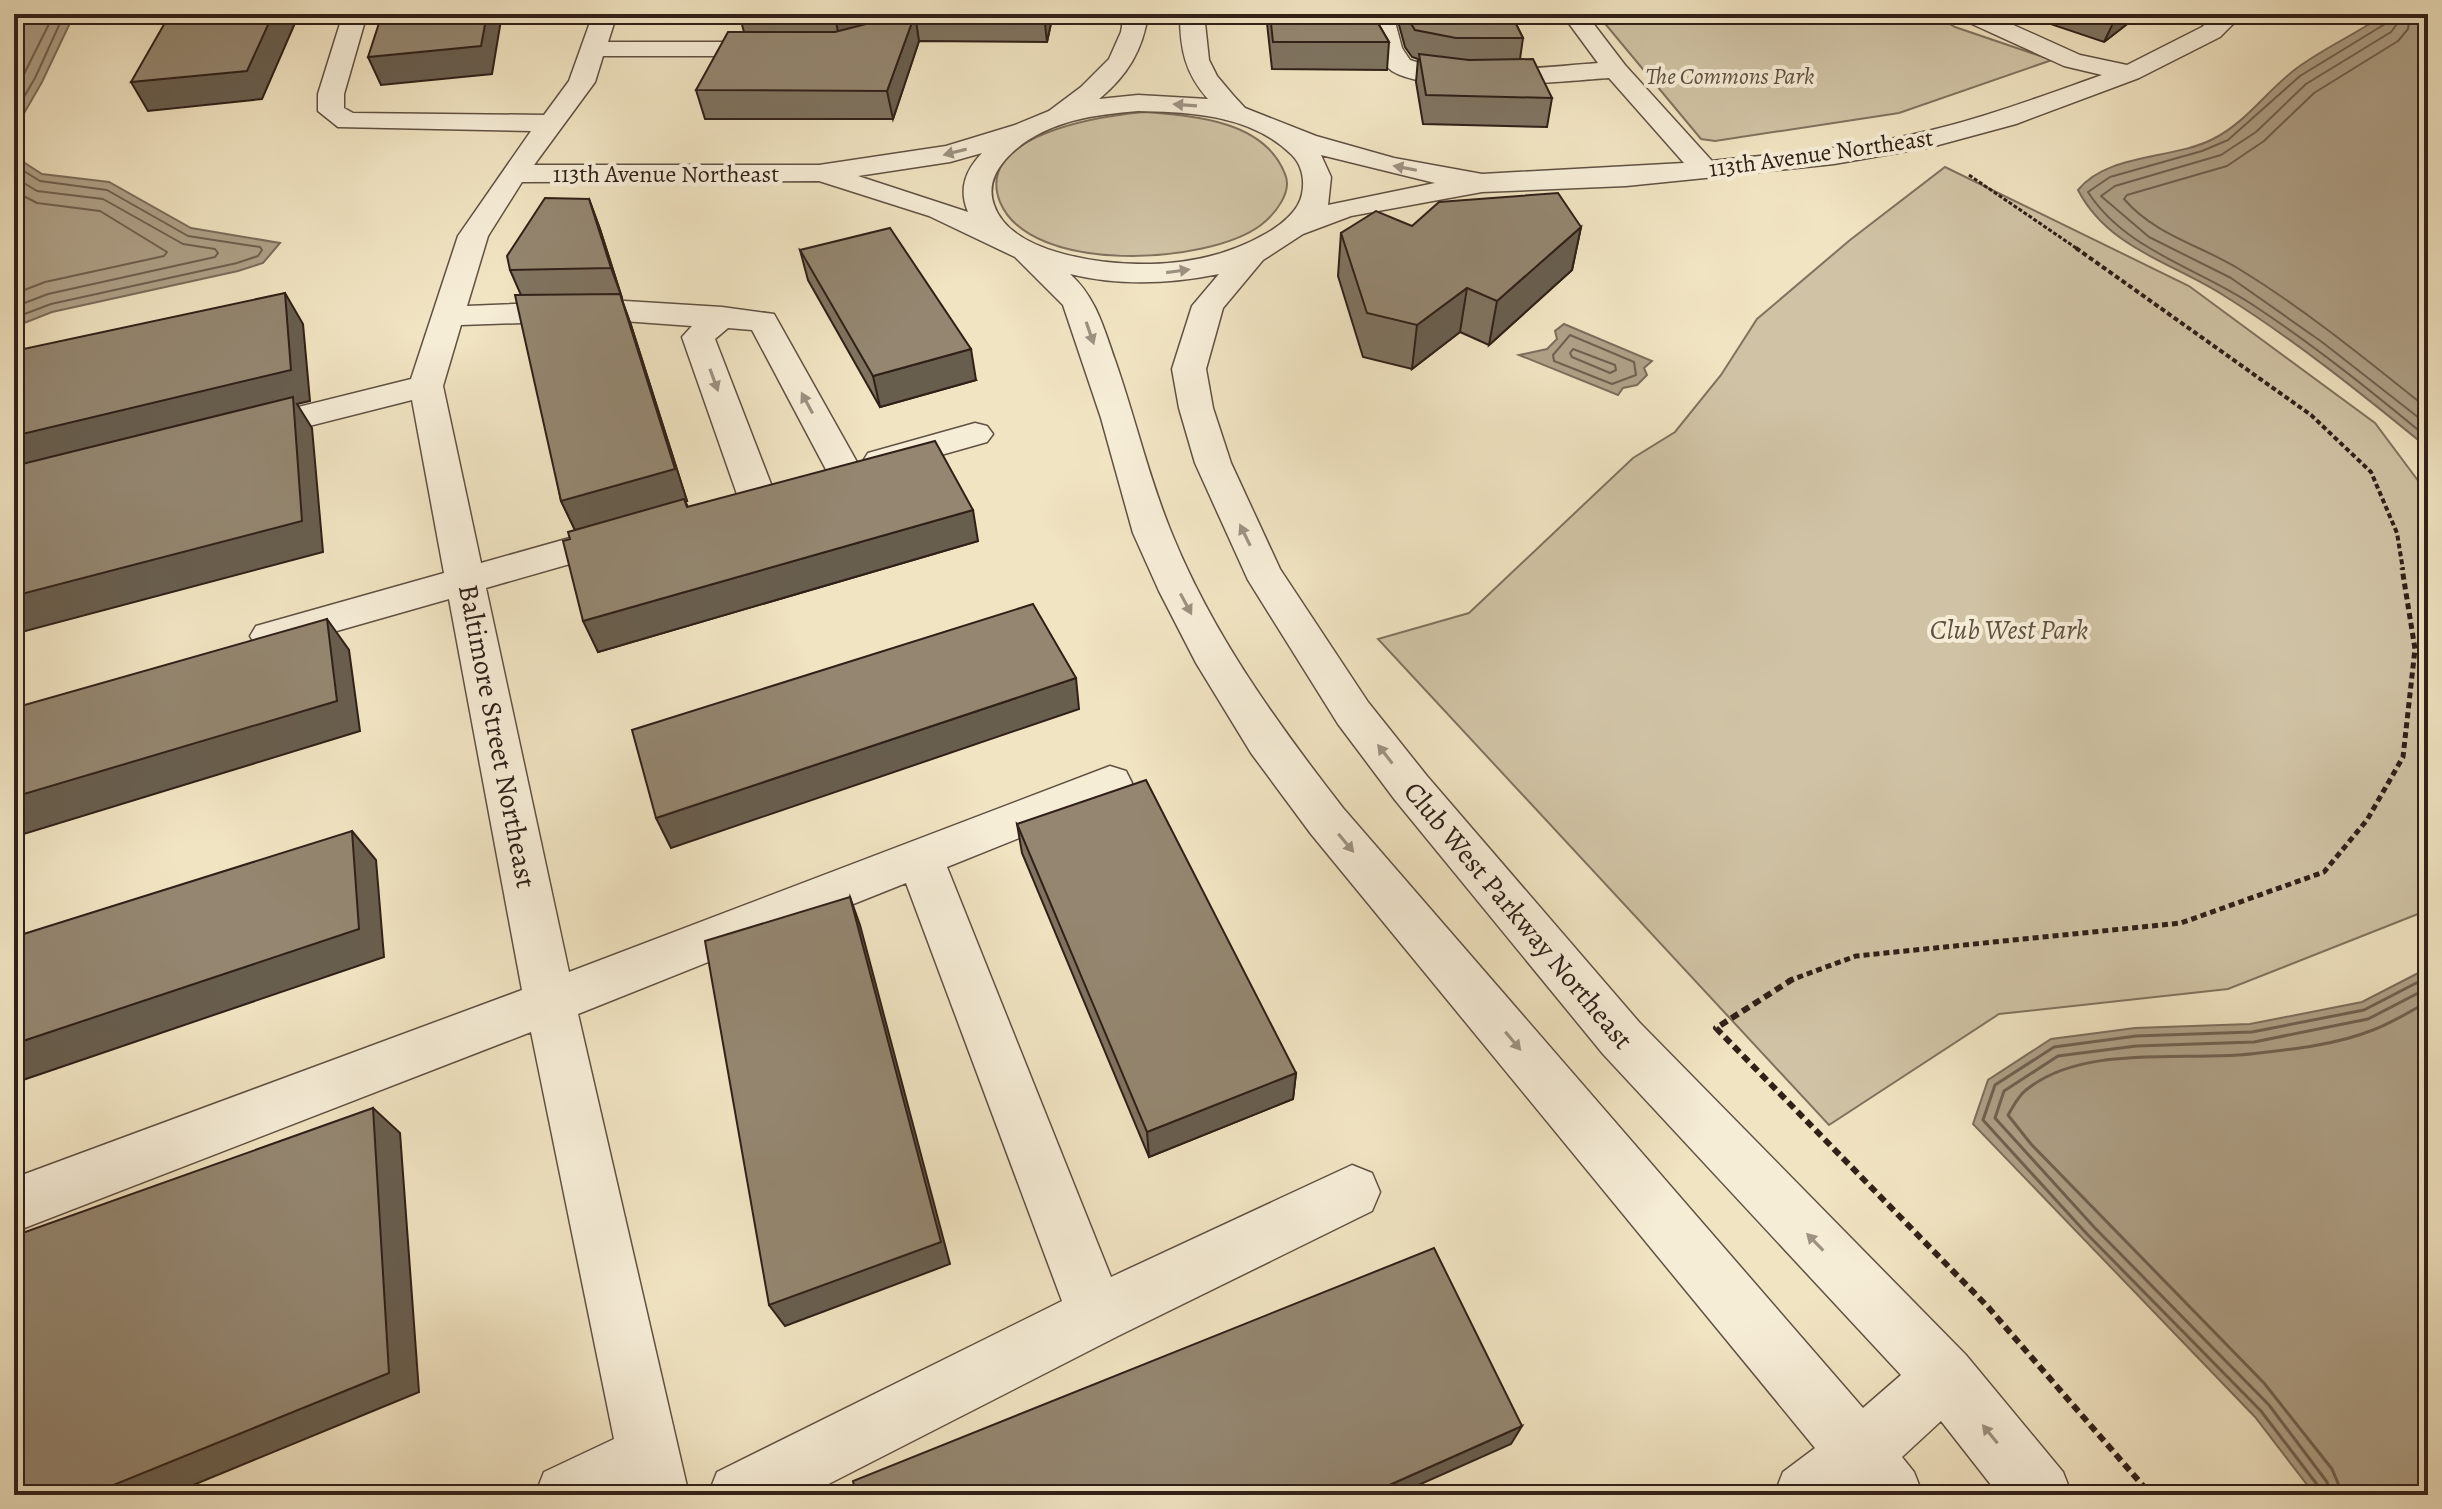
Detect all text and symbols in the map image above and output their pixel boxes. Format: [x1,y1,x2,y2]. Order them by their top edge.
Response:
park label: The Commons Park [1646,60,1815,92]
one-way arrow [1172,98,1197,111]
street label: 113th Avenue Northeast [1707,121,1935,185]
one-way arrow [942,146,967,158]
street label: 113th Avenue Northeast [553,158,779,190]
one-way arrow [1392,162,1417,174]
one-way arrow [1166,264,1191,277]
one-way arrow [1084,322,1096,346]
one-way arrow [708,369,721,393]
one-way arrow [800,391,814,414]
one-way arrow [1238,523,1252,547]
street label: Baltimore Street Northeast [449,581,545,891]
one-way arrow [1179,593,1193,615]
park label: Club West Park [1930,611,2088,649]
one-way arrow [1377,744,1393,764]
street label: Club West Parkway Northeast [1395,774,1642,1058]
one-way arrow [1337,832,1354,852]
one-way arrow [1504,1032,1522,1051]
one-way arrow [1807,1233,1825,1252]
one-way arrow [1982,1424,1999,1445]

